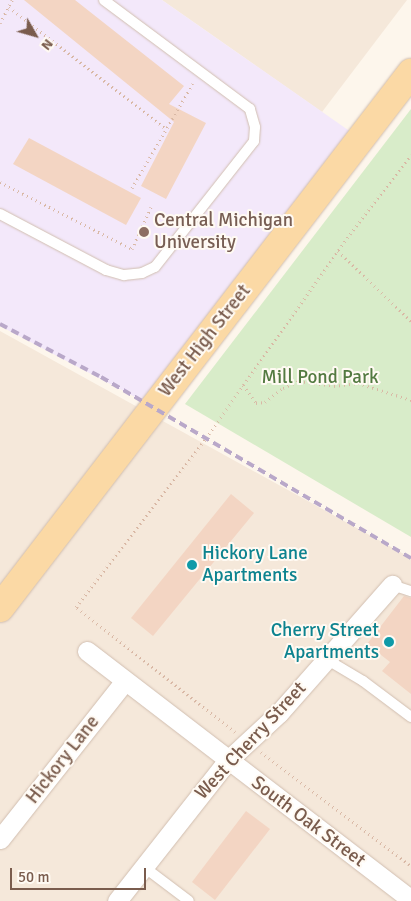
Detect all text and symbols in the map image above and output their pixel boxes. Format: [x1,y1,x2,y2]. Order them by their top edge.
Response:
north arrow [10,10,60,60]
text: N [38,35,57,54]
place label: Central Michigan University [154,210,293,254]
marker: Central Michigan University [138,226,150,238]
street label: West High Street [154,280,256,402]
park label: Mill Pond Park [262,367,378,389]
place label: Hickory Lane Apartments [202,543,308,587]
marker: Hickory Lane Apartments [186,559,198,571]
place label: Cherry Street Apartments [271,620,379,664]
marker: Cherry Street Apartments [383,636,395,648]
street label: West Cherry Street [191,677,311,805]
street label: Hickory Lane [21,711,105,809]
street label: South Oak Street [246,772,370,872]
scale bar [12,858,149,890]
text: 50 m [18,868,49,886]

